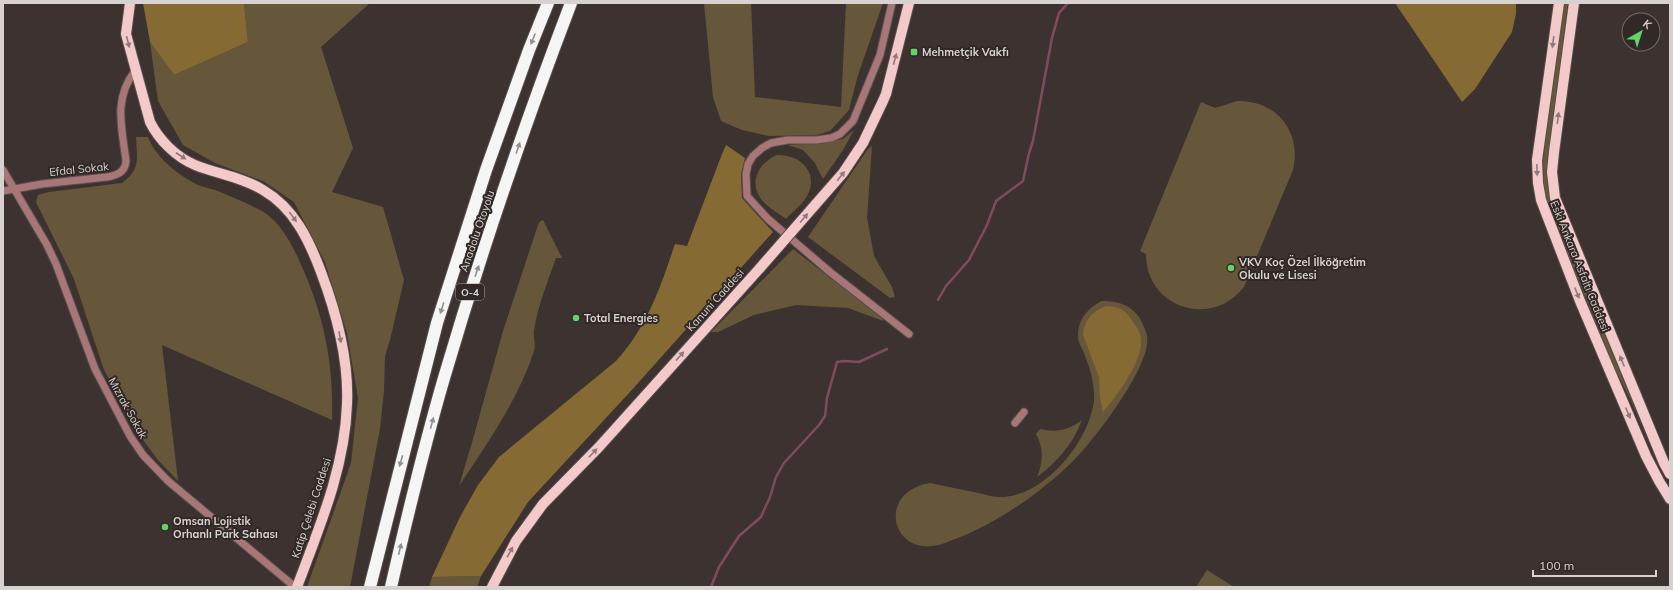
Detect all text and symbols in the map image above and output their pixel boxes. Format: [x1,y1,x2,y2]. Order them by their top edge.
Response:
north arrow [1621,12,1661,52]
text: K [1640,16,1655,32]
one-way arrow [530,34,536,46]
one-way arrow [126,35,132,48]
one-way arrow [1550,35,1556,48]
place label: Mehmetçik Vakfı [922,45,1009,59]
marker: Mehmetçik Vakfı [909,47,919,57]
one-way arrow [893,53,899,65]
one-way arrow [1555,112,1561,124]
one-way arrow [515,142,521,154]
one-way arrow [176,152,186,160]
street label: Efdal Sokak [49,159,110,179]
one-way arrow [1534,164,1541,176]
one-way arrow [836,170,845,181]
street label: Anadolu Otoyolu [456,188,498,274]
street label: Eski Ankara Asfaltı Caddesi [1547,198,1613,334]
one-way arrow [289,212,297,223]
one-way arrow [800,213,809,223]
place label: VKV Koç Özel İlköğretim Okulu ve Lisesi [1238,254,1366,282]
marker: VKV Koç Özel İlköğretim Okulu ve Lisesi [1226,263,1236,273]
one-way arrow [474,265,480,277]
street label: Kanuni Caddesi [683,266,747,334]
road number: O-4 [456,284,484,300]
one-way arrow [1575,288,1581,300]
one-way arrow [439,302,445,314]
place label: Total Energies [584,311,658,325]
marker: Total Energies [571,313,581,323]
one-way arrow [337,331,343,343]
one-way arrow [675,351,684,361]
one-way arrow [1618,354,1624,366]
street label: Mızrak Sokak [105,375,151,441]
one-way arrow [1625,407,1631,419]
one-way arrow [429,417,435,429]
one-way arrow [588,448,598,458]
one-way arrow [398,455,404,467]
street label: Katip Çelebi Caddesi [288,456,334,560]
place label: Omsan Lojistik Orhanlı Park Sahası [173,514,278,541]
marker: Omsan Lojistik Orhanlı Park Sahası [160,522,170,532]
one-way arrow [397,543,403,555]
one-way arrow [506,547,513,558]
scale bar [1533,552,1656,578]
text: 100 m [1539,558,1574,573]

